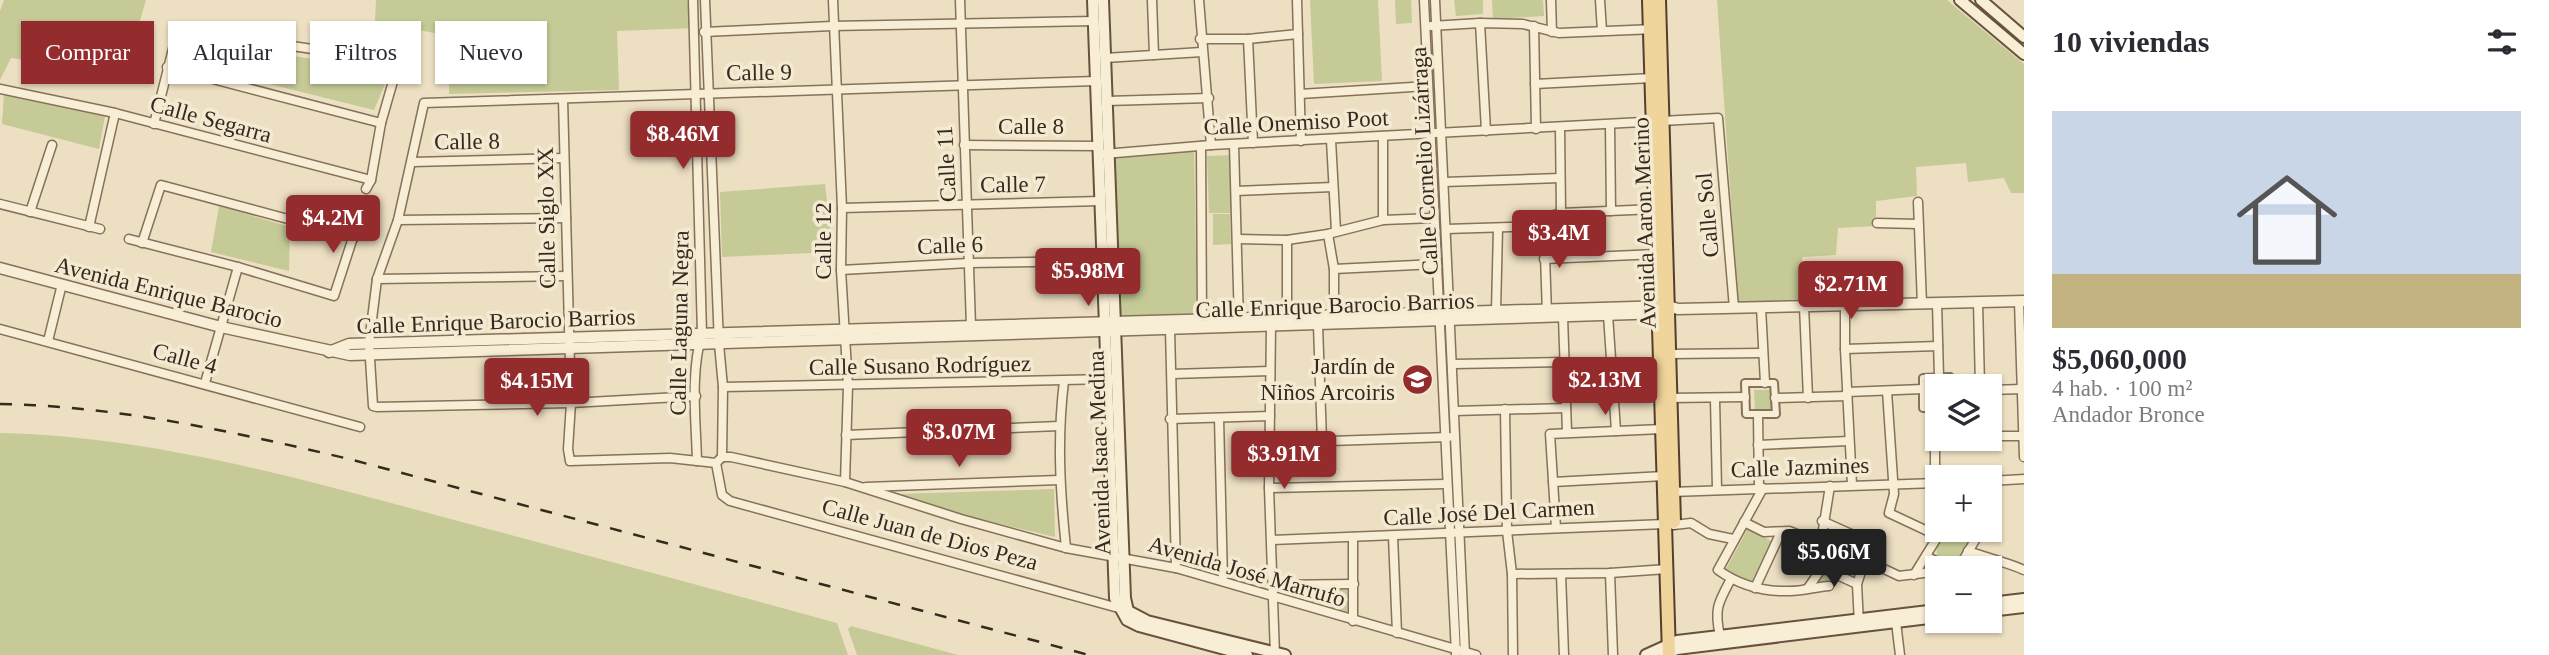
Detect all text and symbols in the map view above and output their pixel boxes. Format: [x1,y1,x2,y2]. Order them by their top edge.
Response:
chip: Comprar [21,21,154,84]
chip: Alquilar [168,21,296,84]
chip: Filtros [310,21,421,84]
chip: Nuevo [435,21,547,84]
icon: filters [2483,23,2521,61]
text: 10 viviendas [2052,25,2210,58]
street label: Calle Cornelio Lizárraga [1406,46,1443,276]
street label: Calle 9 [726,59,792,86]
street label: Calle Segarra [147,91,274,148]
street label: Calle Onemiso Poot [1203,105,1390,140]
pin: $8.46M [626,111,740,171]
street label: Calle 8 [998,114,1064,139]
street label: Avenida Aaron Merino [1628,117,1661,329]
text: $8.46M [646,121,720,146]
street label: Calle 11 [932,125,961,203]
street label: Calle 8 [434,128,500,155]
street label: Calle Siglo XX [533,146,560,289]
icon: home [2224,157,2350,283]
street label: Calle 7 [980,171,1046,198]
street label: Calle Sol [1691,172,1724,258]
pin: $4.2M [284,196,382,255]
street label: Calle 12 [811,202,836,280]
text: $4.2M [302,205,364,230]
pin: $3.4M [1510,210,1608,270]
text: $3.4M [1528,220,1590,245]
street label: Calle Laguna Negra [665,230,694,416]
street label: Calle 6 [917,232,983,259]
pin: $5.98M [1031,248,1145,308]
street label: Avenida Enrique Barocio [53,252,285,333]
text: $5.98M [1051,258,1125,283]
pin: $2.71M [1794,262,1908,321]
text: $2.71M [1814,271,1888,296]
street label: Calle Enrique Barocio Barrios [1195,288,1475,323]
street label: Calle Enrique Barocio Barrios [356,304,636,339]
street label: Calle 4 [150,338,220,379]
text: $5,060,000 [2052,342,2187,375]
street label: Avenida Isaac Medina [1083,350,1116,556]
street label: Calle Susano Rodríguez [809,351,1031,380]
place label: Jardín de Niños Arcoiris [1260,354,1395,405]
pin: $4.15M [480,358,594,418]
pin: $2.13M [1548,358,1662,417]
school or university icon: Jardín de Niños Arcoiris [1401,362,1435,396]
text: $2.13M [1568,367,1642,392]
text: $4.15M [500,368,574,393]
map controls [1925,374,2002,633]
button: layers [1925,374,2002,451]
text: 4 hab. · 100 m² [2052,376,2192,401]
text: Andador Bronce [2052,402,2205,427]
pin: $3.07M [902,410,1016,469]
text: $3.07M [922,419,996,444]
pin: $3.91M [1227,432,1341,491]
text: $3.91M [1247,441,1321,466]
street label: Calle Jazmines [1730,453,1870,482]
button: + [1925,465,2002,542]
street label: Calle Juan de Dios Peza [819,494,1040,575]
street label: Calle José Del Carmen [1383,494,1596,531]
pin: $5.06M [1777,530,1891,589]
street label: Avenida José Marrufo [1145,531,1348,612]
text: $5.06M [1797,539,1871,564]
button: − [1925,556,2002,633]

